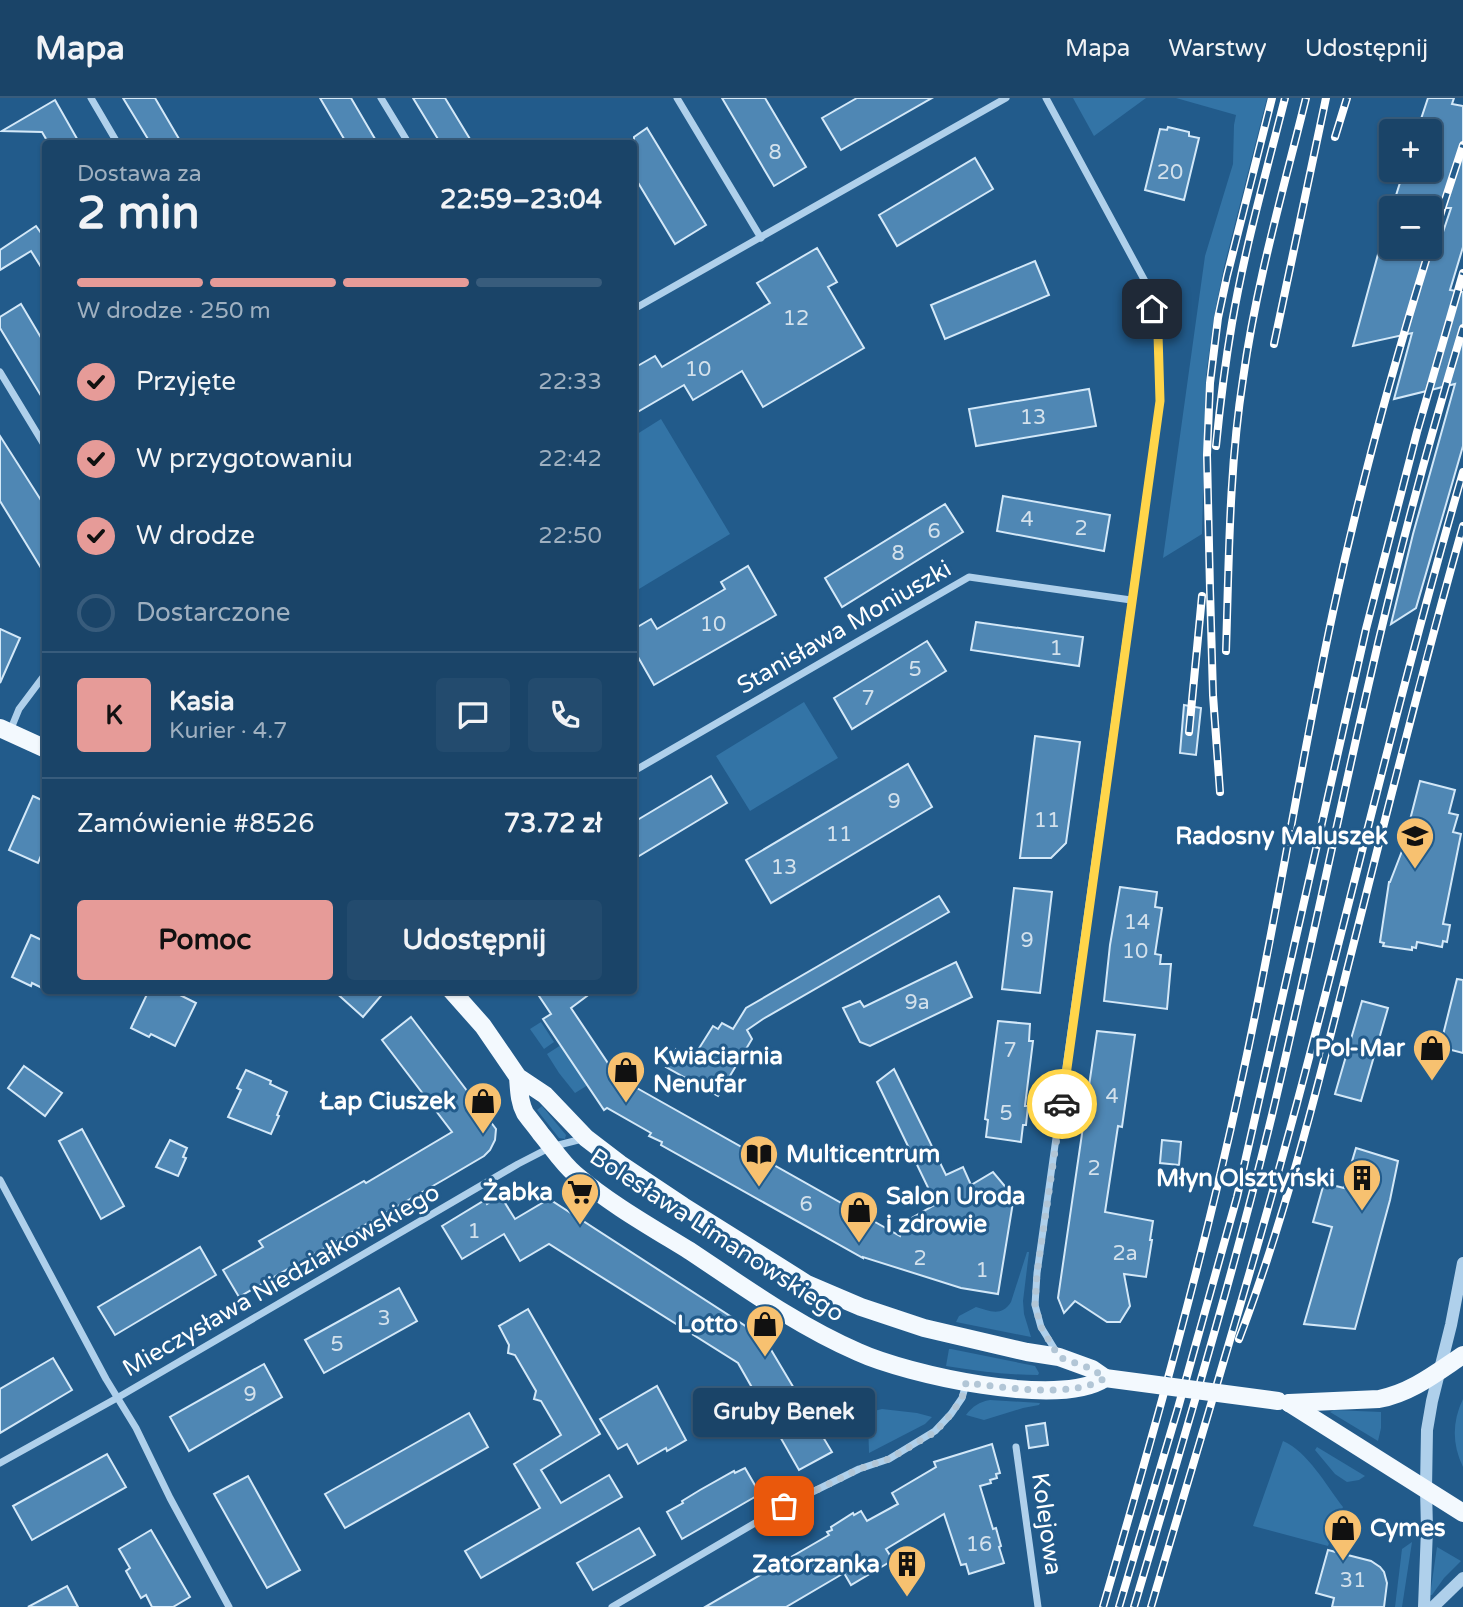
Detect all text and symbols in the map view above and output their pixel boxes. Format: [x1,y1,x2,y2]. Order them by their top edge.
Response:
text: Mapa [35,29,125,68]
text: Mapa [1065,34,1130,63]
text: Warstwy [1168,34,1267,63]
text: Udostępnij [1305,34,1428,63]
map controls [1379,119,1442,259]
button: + [1379,119,1442,182]
house number: 8 [768,140,782,165]
text: Dostawa za [77,160,202,188]
house number: 20 [1157,160,1183,185]
text: 22:59–23:04 [440,184,602,215]
text: 2 min [77,186,200,241]
button: − [1379,196,1442,259]
pin [1122,279,1182,339]
icon: home [1133,290,1171,328]
text: W drodze · 250 m [77,297,271,325]
house number: 12 [783,306,809,331]
house number: 10 [685,357,711,382]
icon: check [77,363,115,401]
text: Przyjęte [136,366,236,397]
text: 22:33 [538,368,602,396]
house number: 13 [1020,405,1046,430]
icon: check [77,440,115,478]
text: W przygotowaniu [136,443,353,474]
text: 22:42 [538,445,602,473]
house number: 4 [1020,507,1034,532]
house number: 2 [1074,516,1088,541]
icon: check [77,517,115,555]
house number: 6 [927,519,941,544]
text: W drodze [136,520,255,551]
text: 22:50 [538,522,602,550]
house number: 8 [891,541,905,566]
street label: Stanisława Moniuszki [732,554,956,701]
text: Dostarczone [136,597,291,628]
house number: 10 [700,612,726,637]
house number: 1 [1049,636,1063,661]
house number: 5 [908,657,922,682]
button: chat [436,678,510,752]
button: phone [528,678,602,752]
text: Kasia [169,686,235,717]
house number: 7 [861,686,875,711]
text: K [105,700,123,731]
text: Kurier · 4.7 [169,717,287,745]
house number: 9 [887,789,901,814]
text: Zamówienie #8526 [77,808,314,839]
text: 73.72 zł [504,808,602,839]
house number: 11 [1034,808,1060,833]
school or university icon: Radosny Maluszek [1394,815,1436,870]
house number: 11 [826,822,852,847]
place label: Radosny Maluszek [1175,822,1388,851]
house number: 13 [771,855,797,880]
button: Pomoc [77,900,333,980]
button: Udostępnij [347,900,602,980]
house number: 14 [1124,910,1150,935]
house number: 9 [1020,928,1034,953]
house number: 10 [1122,939,1148,964]
house number: 9a [905,990,930,1015]
shop icon: Pol-Mar [1411,1027,1453,1082]
place label: Pol-Mar [1314,1034,1406,1063]
house number: 7 [1003,1038,1017,1063]
place label: Kwiaciarnia Nenufar [653,1042,783,1099]
shop icon: Kwiaciarnia Nenufar [605,1049,647,1104]
courier [1027,1069,1097,1139]
shop icon: Łap Ciuszek [462,1080,504,1135]
house number: 4 [1105,1084,1119,1109]
icon: car [1043,1085,1081,1123]
place label: Łap Ciuszek [320,1087,456,1116]
house number: 5 [999,1101,1013,1126]
library icon: Multicentrum [738,1133,780,1188]
place label: Multicentrum [786,1140,940,1169]
street label: Bolesława Limanowskiego [584,1142,849,1329]
house number: 2 [1087,1156,1101,1181]
building icon: Młyn Olsztyński [1341,1157,1383,1212]
place label: Młyn Olsztyński [1156,1164,1335,1193]
supermarket icon: Żabka [559,1171,601,1226]
street label: Mieczysława Niedziałkowskiego [118,1178,445,1383]
place label: Żabka [483,1178,553,1207]
place label: Salon Uroda i zdrowie [886,1182,1026,1239]
shop icon: Salon Uroda i zdrowie [838,1189,880,1244]
house number: 6 [799,1192,813,1217]
house number: 1 [467,1219,481,1244]
house number: 2a [1113,1241,1138,1266]
house number: 2 [913,1246,927,1271]
house number: 1 [975,1258,989,1283]
shop icon: Lotto [744,1303,786,1358]
house number: 3 [377,1306,391,1331]
place label: Lotto [677,1310,738,1339]
house number: 5 [330,1332,344,1357]
house number: 9 [243,1382,257,1407]
callout: Gruby Benek [693,1387,875,1436]
text: Gruby Benek [713,1398,855,1426]
street label: Kolejowa [1025,1471,1068,1577]
pin [754,1476,814,1536]
icon: bag [765,1487,803,1525]
shop icon: Cymes [1322,1507,1364,1562]
place label: Cymes [1370,1514,1446,1543]
house number: 16 [966,1532,992,1557]
building icon: Zatorzanka [886,1543,928,1598]
place label: Zatorzanka [752,1550,880,1579]
house number: 31 [1340,1568,1366,1593]

